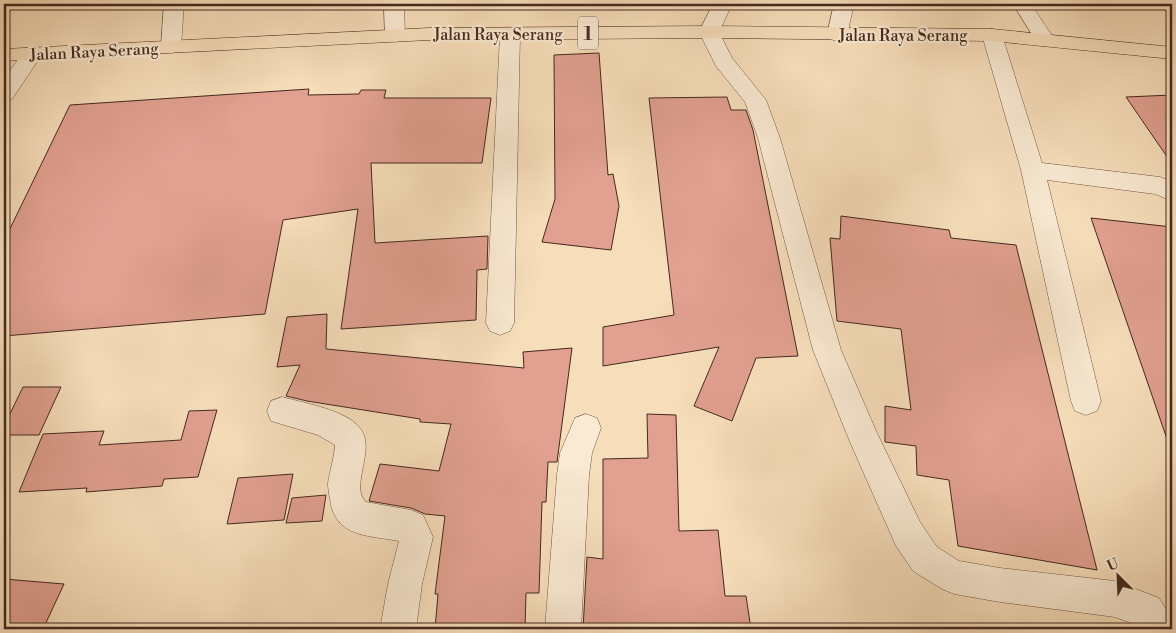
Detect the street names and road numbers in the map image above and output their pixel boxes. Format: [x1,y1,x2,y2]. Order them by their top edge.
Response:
road number: 1 [578,16,598,49]
street label: Jalan Raya Serang [432,25,563,45]
street label: Jalan Raya Serang [837,26,968,46]
street label: Jalan Raya Serang [28,39,160,65]

